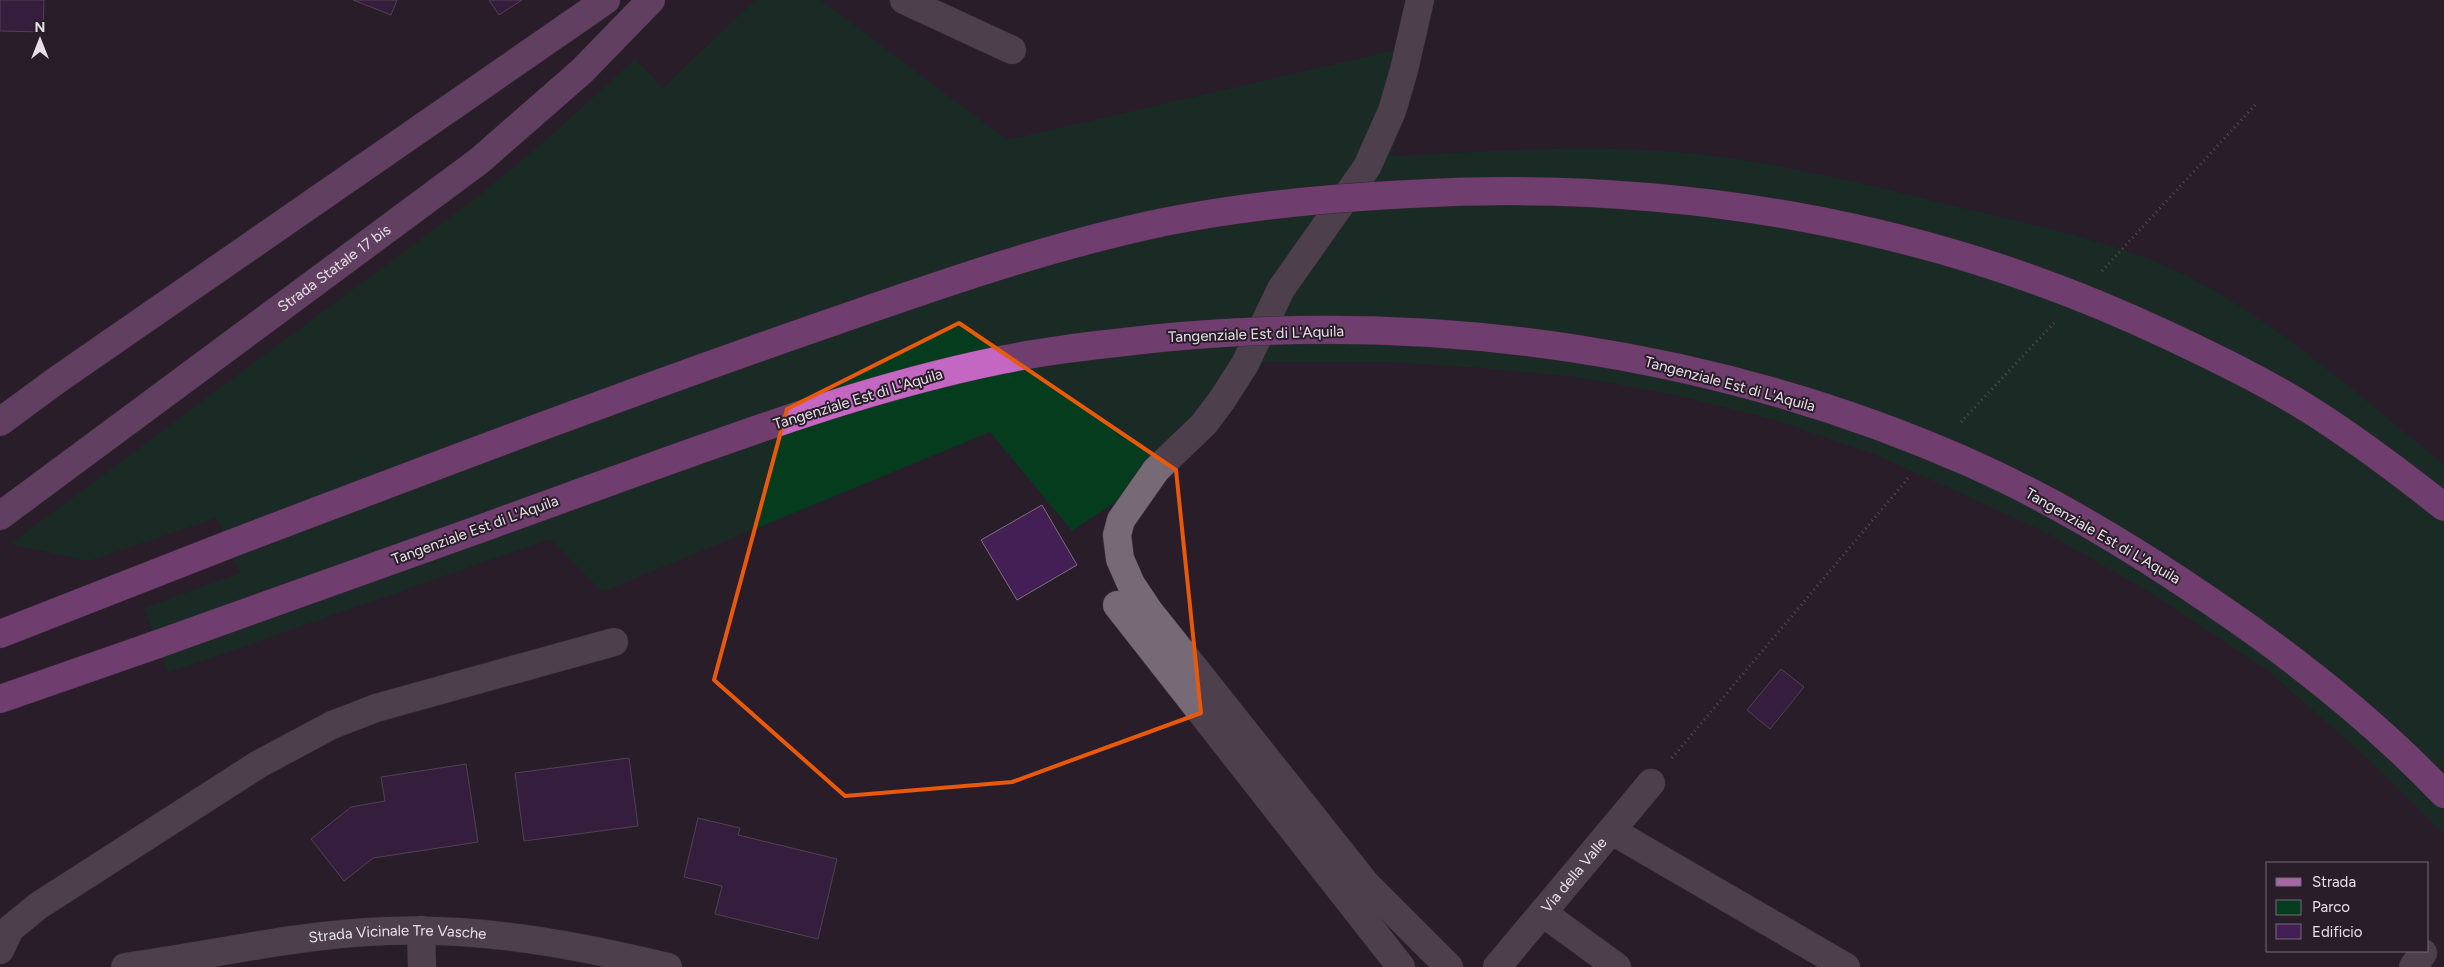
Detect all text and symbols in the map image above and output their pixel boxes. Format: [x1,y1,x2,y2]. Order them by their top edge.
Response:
north arrow [15,15,65,65]
text: N [35,19,45,36]
street label: Strada Statale 17 bis [274,221,394,316]
street label: Tangenziale Est di L'Aquila [1168,322,1344,346]
street label: Tangenziale Est di L'Aquila [1643,353,1817,415]
street label: Tangenziale Est di L'Aquila [771,365,945,433]
street label: Tangenziale Est di L'Aquila [2022,484,2184,588]
street label: Tangenziale Est di L'Aquila [389,491,561,569]
street label: Via della Valle [1537,834,1611,916]
legend [2266,862,2429,952]
text: Strada [2312,873,2356,891]
text: Parco [2312,898,2350,916]
street label: Strada Vicinale Tre Vasche [307,921,487,947]
text: Edificio [2312,923,2363,941]

